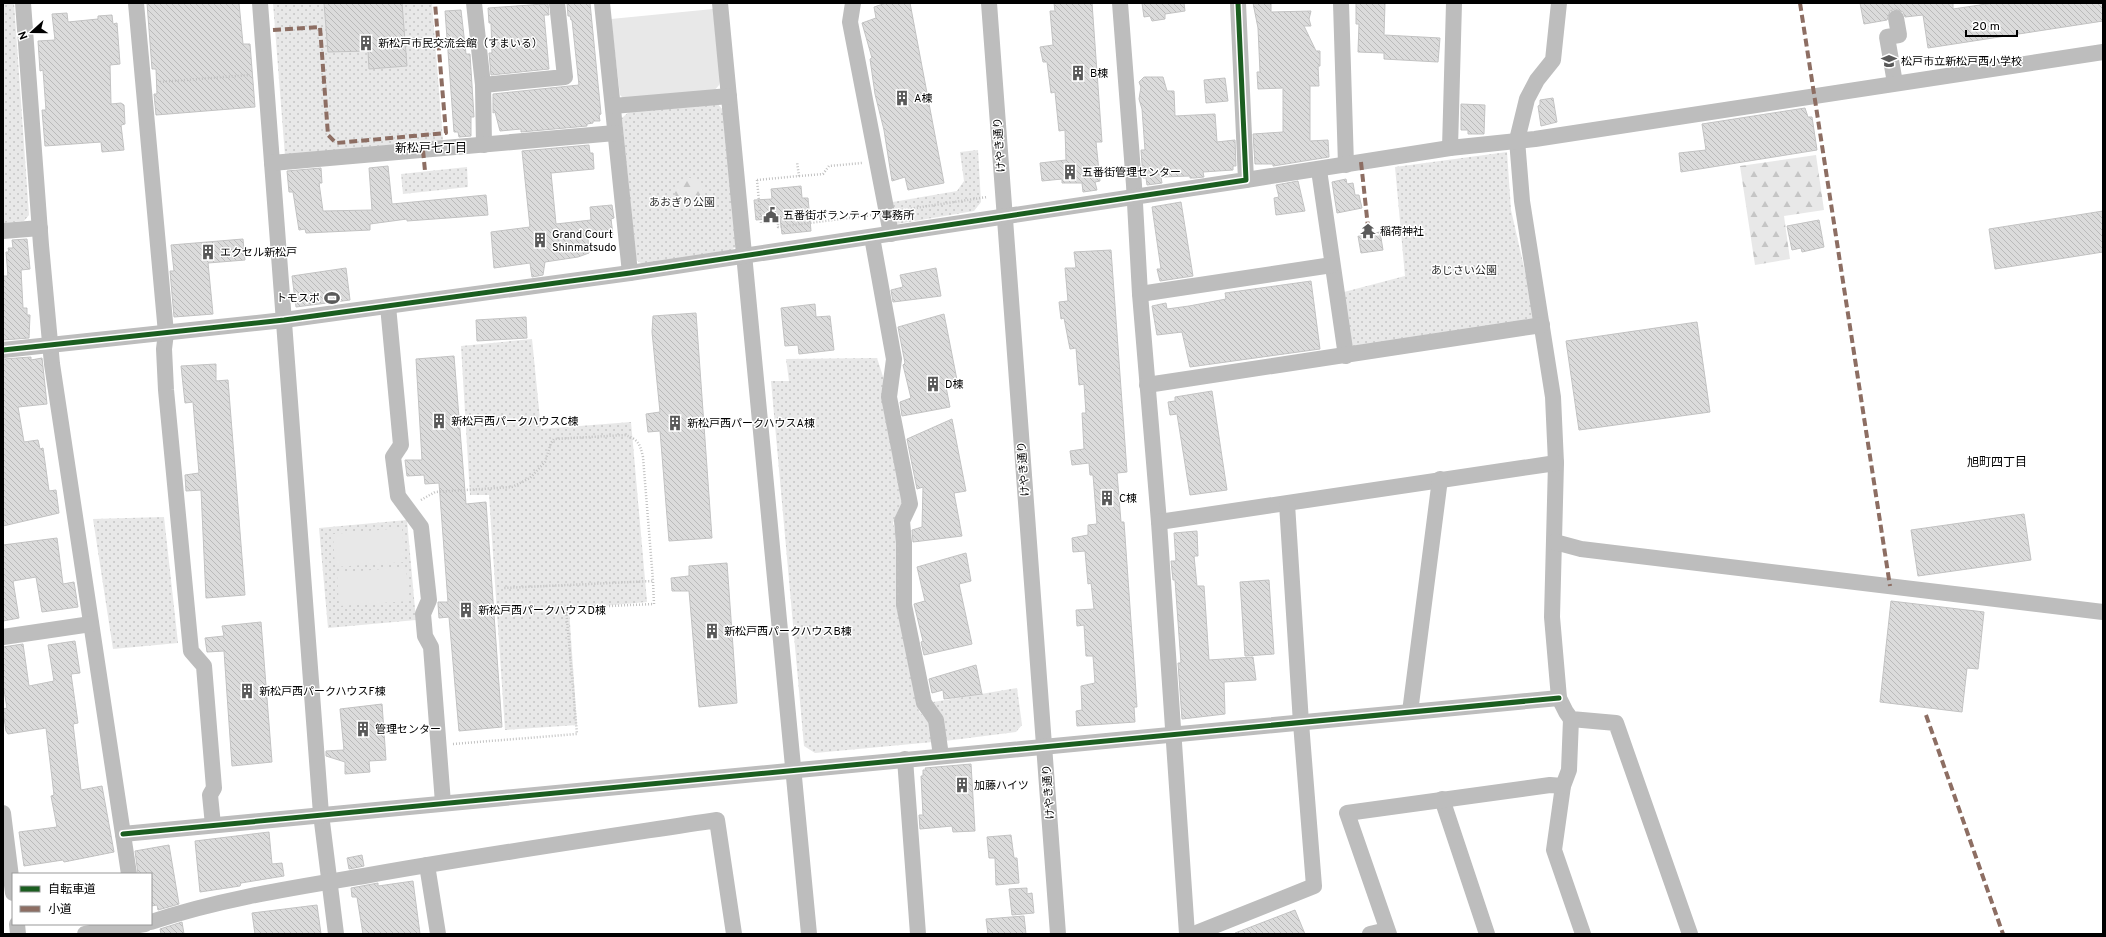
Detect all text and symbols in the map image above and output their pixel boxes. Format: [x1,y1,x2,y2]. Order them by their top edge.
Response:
north arrow [12,12,52,52]
scale bar [1966,12,2017,38]
text: 20 m [1972,19,2000,35]
text: N [16,29,32,41]
building icon: 新松戸市民交流会館（すまいる） [357,34,375,52]
place label: 新松戸市民交流会館（すまいる） [378,37,543,51]
school or university icon: 松戸市立新松戸西小学校 [1880,52,1898,70]
place label: 松戸市立新松戸西小学校 [1901,55,2022,69]
building icon: B棟 [1069,64,1087,82]
place label: B棟 [1090,67,1108,81]
building icon: A棟 [893,89,911,107]
place label: A棟 [914,92,932,106]
street label: けやき通り [991,117,1009,173]
district label: 新松戸七丁目 [395,141,467,157]
building icon: 五番街管理センター [1061,163,1079,181]
place label: 五番街管理センター [1082,166,1181,180]
park label: あおぎり公園 [649,196,715,210]
public building icon: 五番街ボランティア事務所 [762,206,780,224]
place label: 五番街ボランティア事務所 [783,209,915,223]
temple icon: 稲荷神社 [1359,222,1377,240]
place label: 稲荷神社 [1380,225,1424,239]
place label: Grand Court Shinmatsudo [552,228,616,255]
building icon: Grand Court Shinmatsudo [531,231,549,249]
building icon: エクセル新松戸 [199,243,217,261]
place label: エクセル新松戸 [220,246,297,260]
park label: あじさい公園 [1431,264,1497,278]
sports icon: トモスポ [323,289,341,307]
place label: トモスポ [276,292,320,306]
building icon: D棟 [924,375,942,393]
place label: D棟 [945,378,964,392]
building icon: 新松戸西パークハウスC棟 [430,412,448,430]
building icon: 新松戸西パークハウスA棟 [666,414,684,432]
place label: 新松戸西パークハウスC棟 [451,415,579,429]
place label: 新松戸西パークハウスA棟 [687,417,815,431]
street label: けやき通り [1015,441,1033,497]
district label: 旭町四丁目 [1967,455,2027,471]
building icon: C棟 [1098,489,1116,507]
place label: C棟 [1119,492,1137,506]
building icon: 新松戸西パークハウスD棟 [457,601,475,619]
place label: 新松戸西パークハウスD棟 [478,604,606,618]
building icon: 新松戸西パークハウスB棟 [703,622,721,640]
place label: 新松戸西パークハウスB棟 [724,625,852,639]
building icon: 新松戸西パークハウスF棟 [238,682,256,700]
place label: 新松戸西パークハウスF棟 [259,685,386,699]
building icon: 管理センター [354,720,372,738]
place label: 管理センター [375,723,441,737]
street label: けやき通り [1040,764,1058,820]
building icon: 加藤ハイツ [953,776,971,794]
place label: 加藤ハイツ [974,779,1029,793]
legend [12,873,152,925]
text: 自転車道 [48,882,96,898]
text: 小道 [48,902,72,918]

